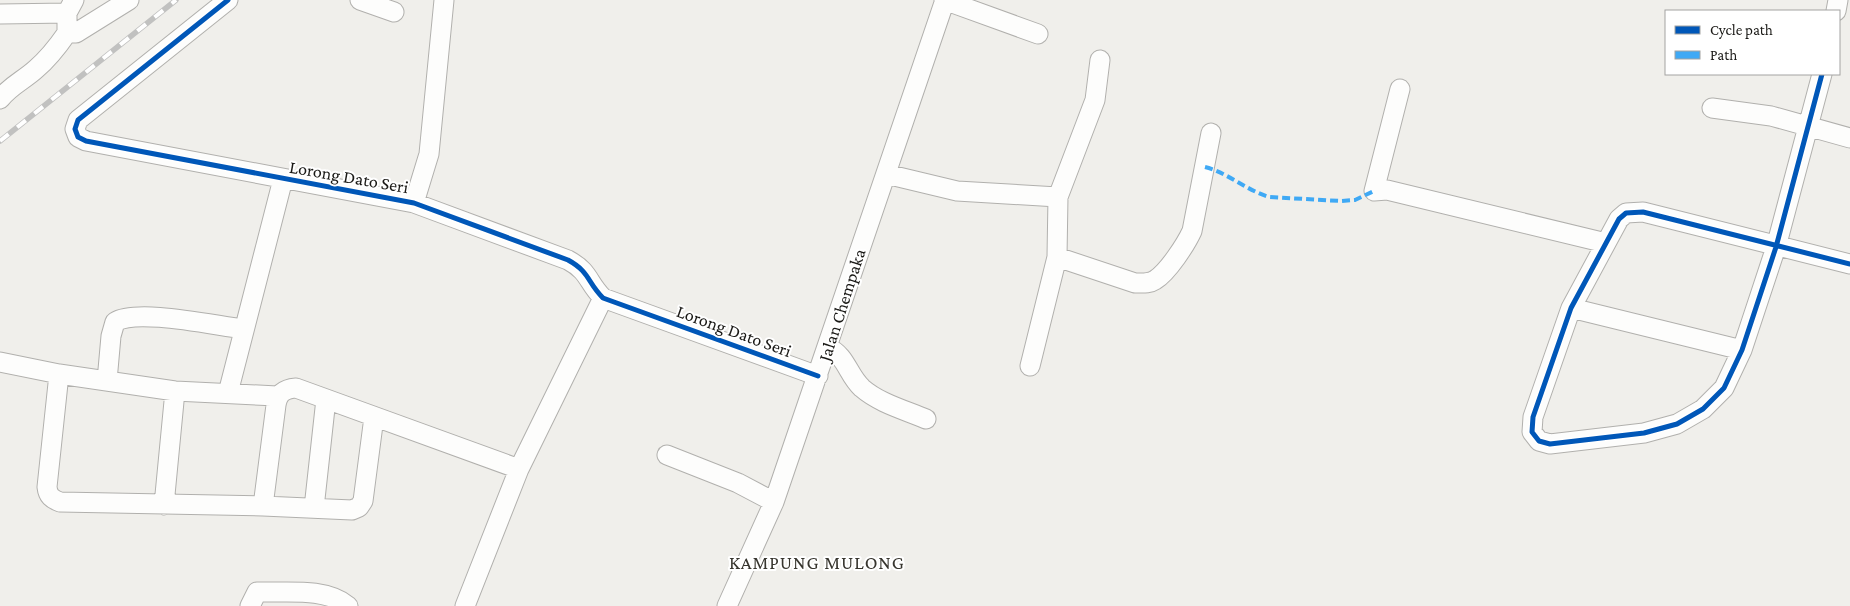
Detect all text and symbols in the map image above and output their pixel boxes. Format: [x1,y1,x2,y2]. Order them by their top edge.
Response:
legend [1665,10,1840,75]
text: Cycle path [1710,22,1773,39]
text: Path [1710,47,1737,63]
street label: Lorong Dato Seri [288,157,410,197]
street label: Jalan Chempaka [814,246,870,366]
street label: Lorong Dato Seri [674,301,794,361]
district label: KAMPUNG MULONG [729,552,905,573]

